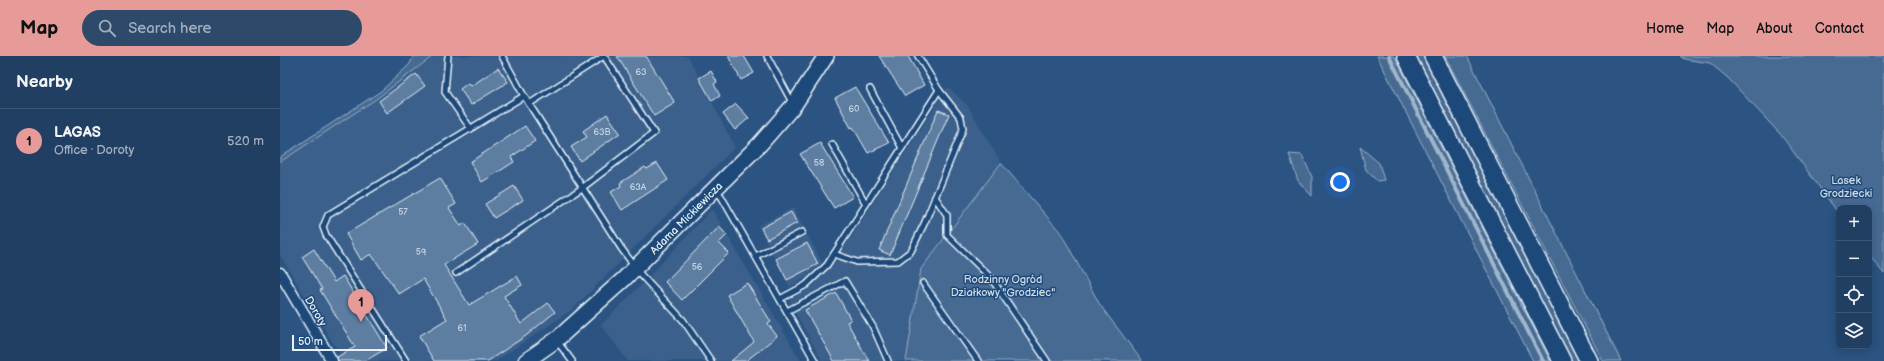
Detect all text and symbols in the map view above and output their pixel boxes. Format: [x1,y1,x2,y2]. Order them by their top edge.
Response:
search box [82,10,362,46]
text: Map [20,17,58,40]
icon: search [96,17,118,39]
text: Search here [128,19,211,38]
text: Home [1646,20,1684,37]
text: Map [1706,20,1734,37]
text: About [1756,20,1793,37]
text: Contact [1815,20,1864,37]
house number: 63 [635,67,647,78]
text: Nearby [16,72,73,92]
house number: 60 [849,104,859,115]
text: LAGAS [54,123,101,142]
house number: 63B [593,127,611,138]
text: 1 [26,133,32,149]
text: 520 m [227,133,264,149]
text: Office · Doroty [54,142,134,158]
house number: 58 [814,158,824,169]
your location [1330,172,1350,192]
park label: Lasek Grodziecki [1820,174,1872,200]
street label: Adama Mickiewicza [648,180,725,257]
house number: 63A [630,182,647,193]
map controls [1836,205,1872,349]
button: + [1836,205,1872,241]
house number: 57 [398,207,408,218]
button: − [1836,241,1872,277]
house number: 59 [416,247,426,258]
house number: 56 [692,262,703,273]
park label: Rodzinny Ogród Działkowy "Grodziec" [951,273,1055,299]
button: locate [1836,277,1872,313]
pin: 1 [348,289,374,322]
street label: Doroty [302,294,329,329]
button: layers [1836,313,1872,349]
house number: 61 [458,323,466,334]
scale bar [292,333,387,352]
text: 50 m [298,335,323,348]

